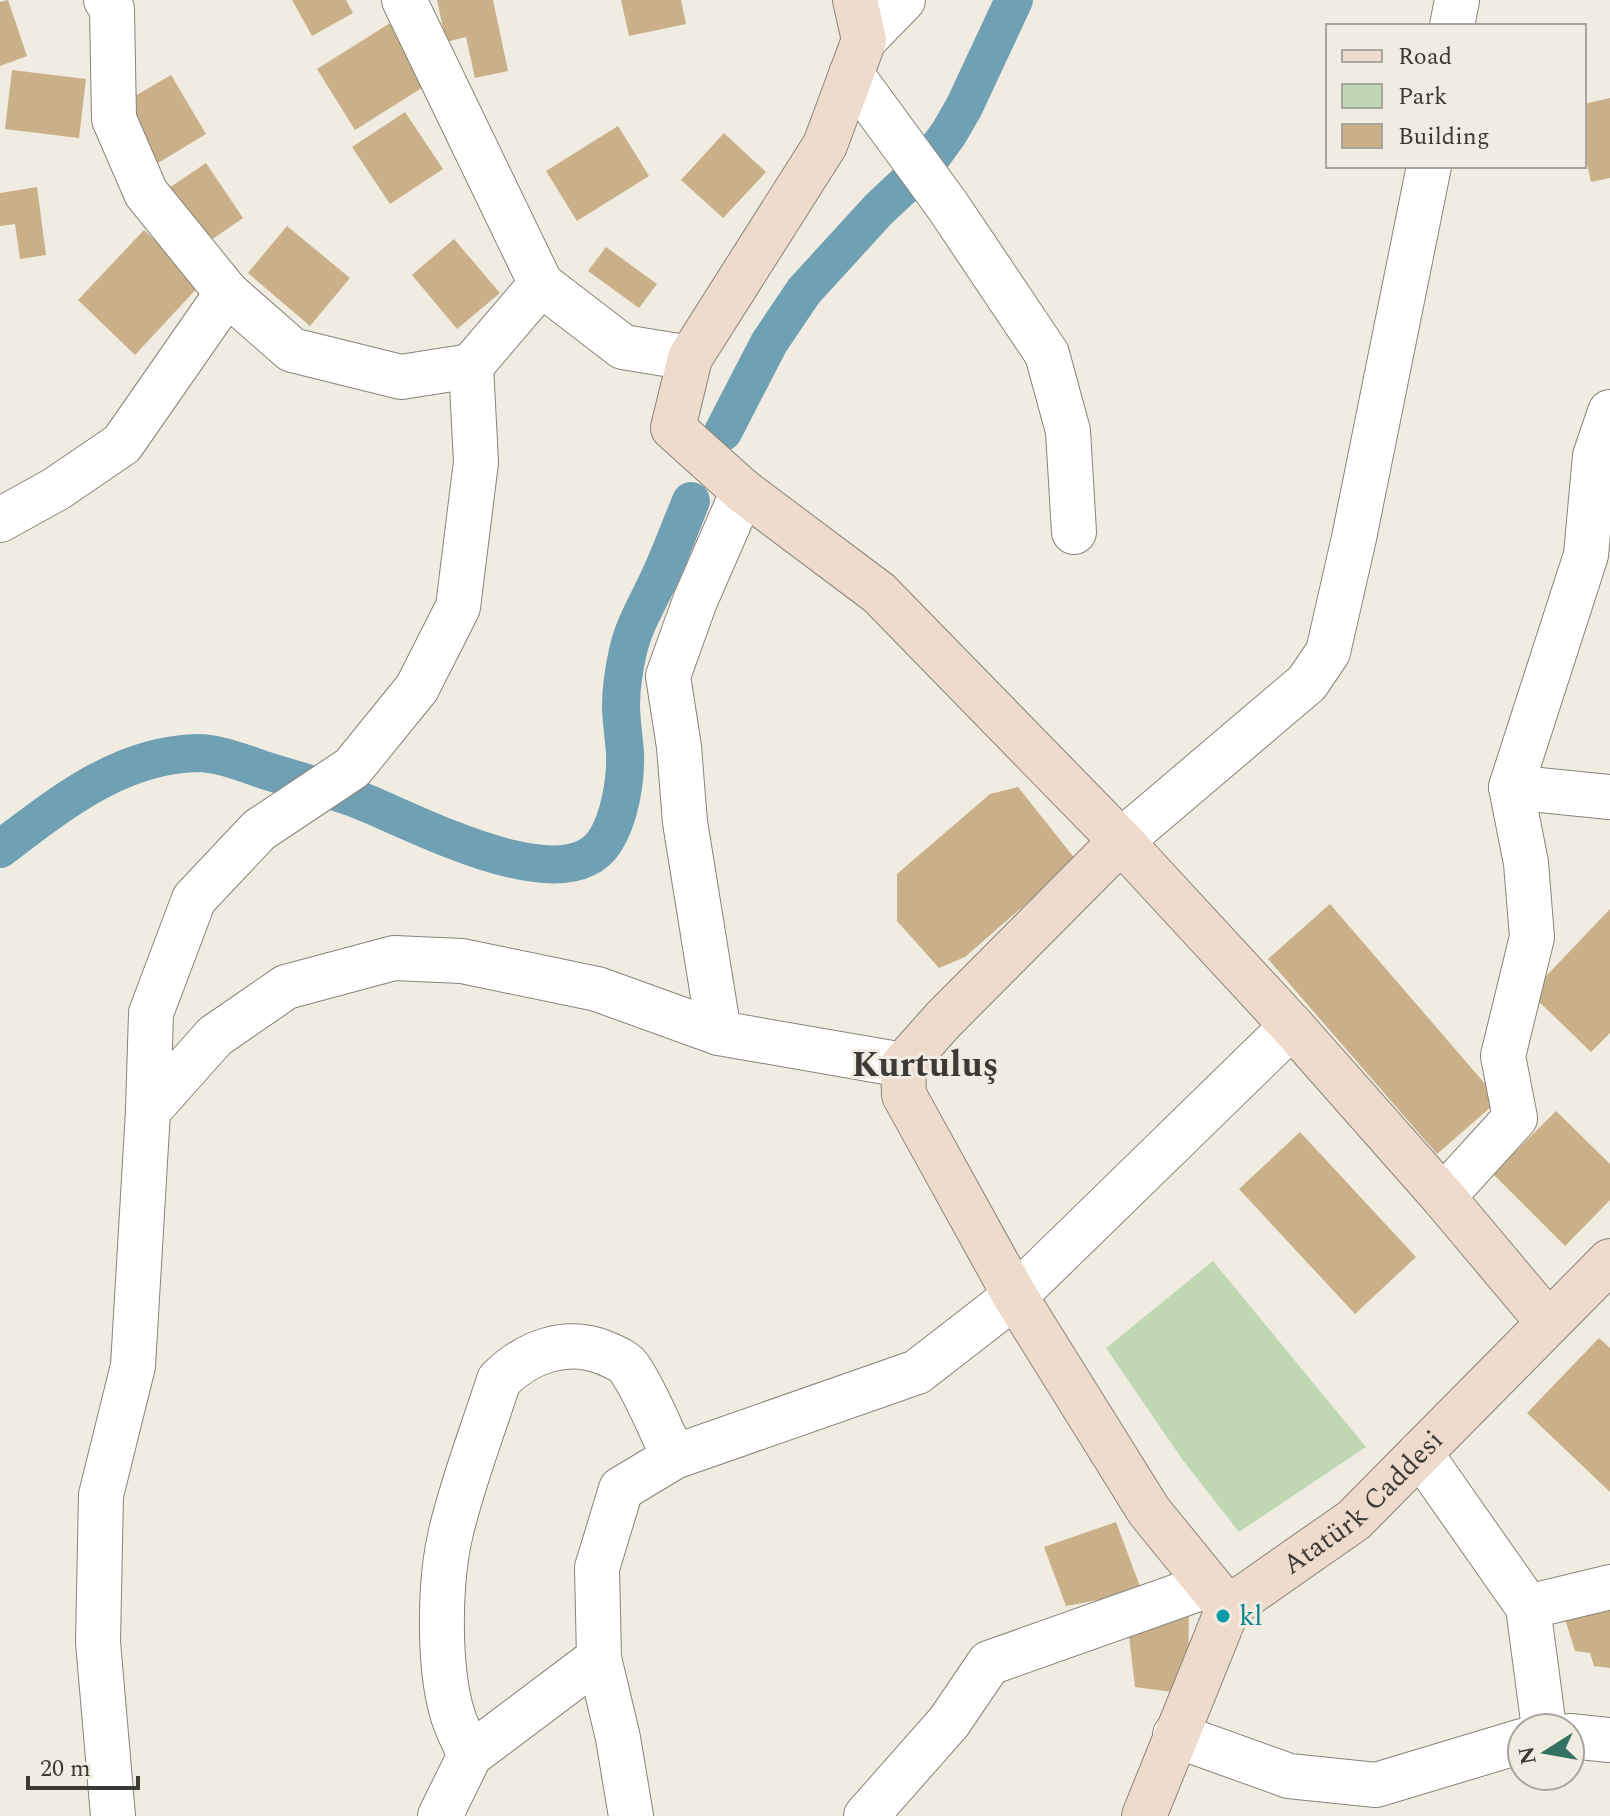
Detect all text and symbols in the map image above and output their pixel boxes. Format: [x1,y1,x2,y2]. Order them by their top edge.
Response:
legend [1326,24,1586,168]
text: Road [1398,39,1452,75]
text: Park [1398,79,1448,115]
text: Building [1398,119,1490,155]
district label: Kurtuluş [851,1038,999,1093]
street label: Atatürk Caddesi [1273,1420,1453,1585]
place label: kl [1239,1595,1263,1638]
marker: kl [1214,1607,1232,1625]
north arrow [1506,1712,1586,1792]
scale bar [28,1740,138,1790]
text: N [1510,1744,1546,1767]
text: 20 m [40,1751,91,1787]

